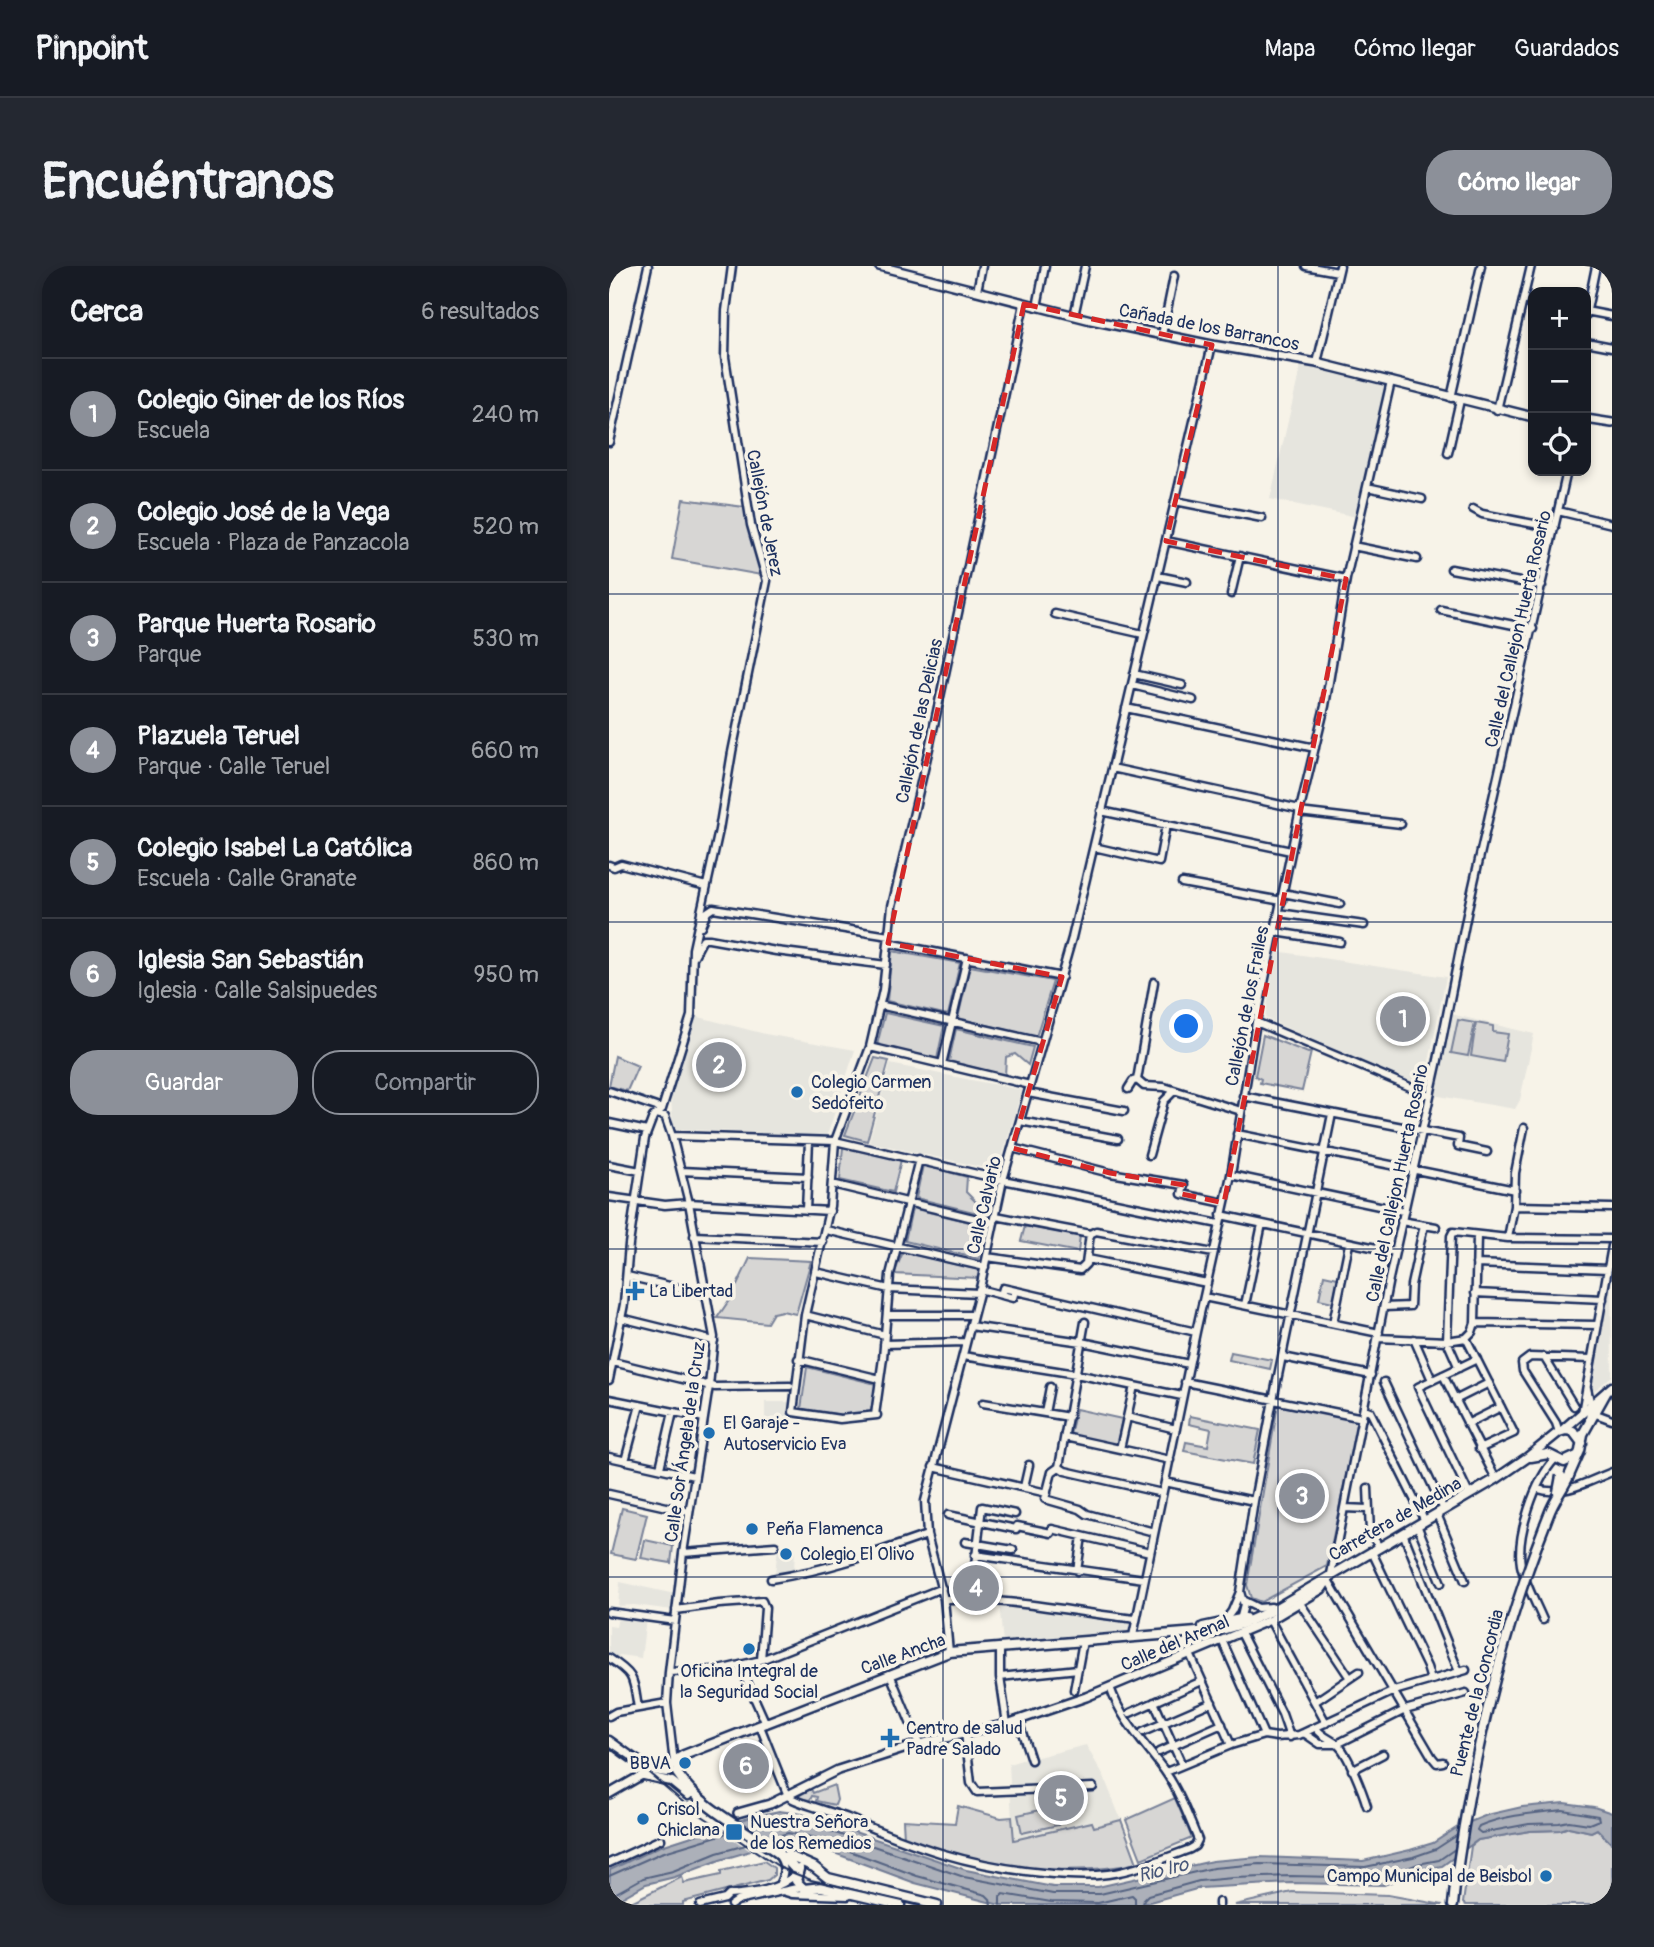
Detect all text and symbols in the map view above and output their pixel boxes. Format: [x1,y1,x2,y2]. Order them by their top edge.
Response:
text: Pinpoint [35,28,148,69]
text: Mapa [1265,34,1316,63]
text: Cómo llegar [1354,34,1476,63]
text: Guardados [1514,34,1619,63]
button: Cómo llegar [1426,150,1612,215]
text: Encuéntranos [42,152,334,213]
map controls [1528,287,1591,476]
button: + [1528,287,1591,350]
text: Cerca [70,293,143,330]
text: 6 resultados [421,297,539,326]
street label: Cañada de los Barrancos [1117,299,1301,356]
button: − [1528,350,1591,413]
text: Colegio Giner de los Ríos [137,384,404,416]
text: 1 [89,400,98,429]
text: 240 m [472,400,539,429]
button: locate [1528,413,1591,476]
text: Escuela [137,416,210,445]
street label: Callejón de Jerez [741,448,788,578]
text: Colegio José de la Vega [137,496,390,528]
street label: Calle del Callejon Huerta Rosario [1480,508,1557,750]
text: 2 [87,512,99,541]
text: 520 m [473,512,539,541]
text: Escuela · Plaza de Panzacola [137,528,409,557]
text: Parque Huerta Rosario [137,608,376,640]
text: 3 [87,624,99,653]
text: 530 m [473,624,539,653]
street label: Callejón de las Delicias [891,637,948,806]
text: Parque [137,640,201,669]
text: Plazuela Teruel [137,720,300,752]
text: 4 [86,736,100,765]
text: 660 m [471,736,539,765]
text: Parque · Calle Teruel [137,752,330,781]
text: Colegio Isabel La Católica [137,832,412,864]
text: 5 [87,848,99,877]
text: 860 m [473,848,539,877]
text: Escuela · Calle Granate [137,864,357,893]
street label: Callejón de los Frailes [1221,924,1274,1088]
text: Iglesia San Sebastián [137,944,364,976]
text: 6 [86,960,100,989]
text: 950 m [474,960,539,989]
text: Iglesia · Calle Salsipuedes [137,976,377,1005]
pin: 1 [1380,993,1426,1045]
your location [1169,1009,1203,1043]
pin: 2 [696,1039,742,1091]
button: Guardar [70,1050,298,1115]
button: Compartir [312,1050,539,1115]
street label: Calle del Callejon Huerta Rosario [1361,1062,1434,1304]
place label: Colegio Carmen Sedofeito [811,1071,931,1115]
marker: Colegio Carmen Sedofeito [789,1084,805,1100]
street label: Calle Calvario [962,1153,1007,1257]
place label: La Libertad [649,1280,733,1303]
marker: La Libertad [627,1283,643,1299]
street label: Calle Sor Ángela de la Cruz [660,1340,711,1544]
place label: El Garaje - Autoservicio Eva [723,1412,846,1456]
marker: El Garaje - Autoservicio Eva [701,1425,717,1441]
pin: 3 [1279,1470,1325,1522]
street label: Carretera de Medina [1325,1472,1466,1567]
place label: Peña Flamenca [766,1518,883,1541]
marker: Peña Flamenca [744,1521,760,1537]
place label: Colegio El Olivo [800,1543,915,1566]
marker: Colegio El Olivo [778,1546,794,1562]
pin: 4 [953,1562,999,1614]
street label: Puente de la Concordia [1446,1607,1509,1779]
street label: Calle del Arenal [1117,1610,1233,1677]
street label: Calle Ancha [858,1629,949,1680]
marker: Oficina Integral de la Seguridad Social [741,1641,757,1657]
place label: Oficina Integral de la Seguridad Social [680,1660,818,1704]
place label: Centro de salud Padre Salado [906,1717,1023,1761]
marker: Centro de salud Padre Salado [880,1728,900,1748]
pin: 6 [723,1740,769,1792]
place label: BBVA [630,1752,671,1775]
marker: BBVA [677,1755,693,1771]
pin: 5 [1038,1772,1084,1824]
place label: Crisol Chiclana [657,1798,720,1842]
marker: Crisol Chiclana [635,1811,651,1827]
place label: Nuestra Señora de los Remedios [750,1811,871,1855]
marker: Nuestra Señora de los Remedios [724,1822,744,1842]
water label: Rio Iro [1136,1852,1192,1888]
place label: Campo Municipal de Beisbol [1327,1865,1532,1888]
marker: Campo Municipal de Beisbol [1538,1868,1554,1884]

